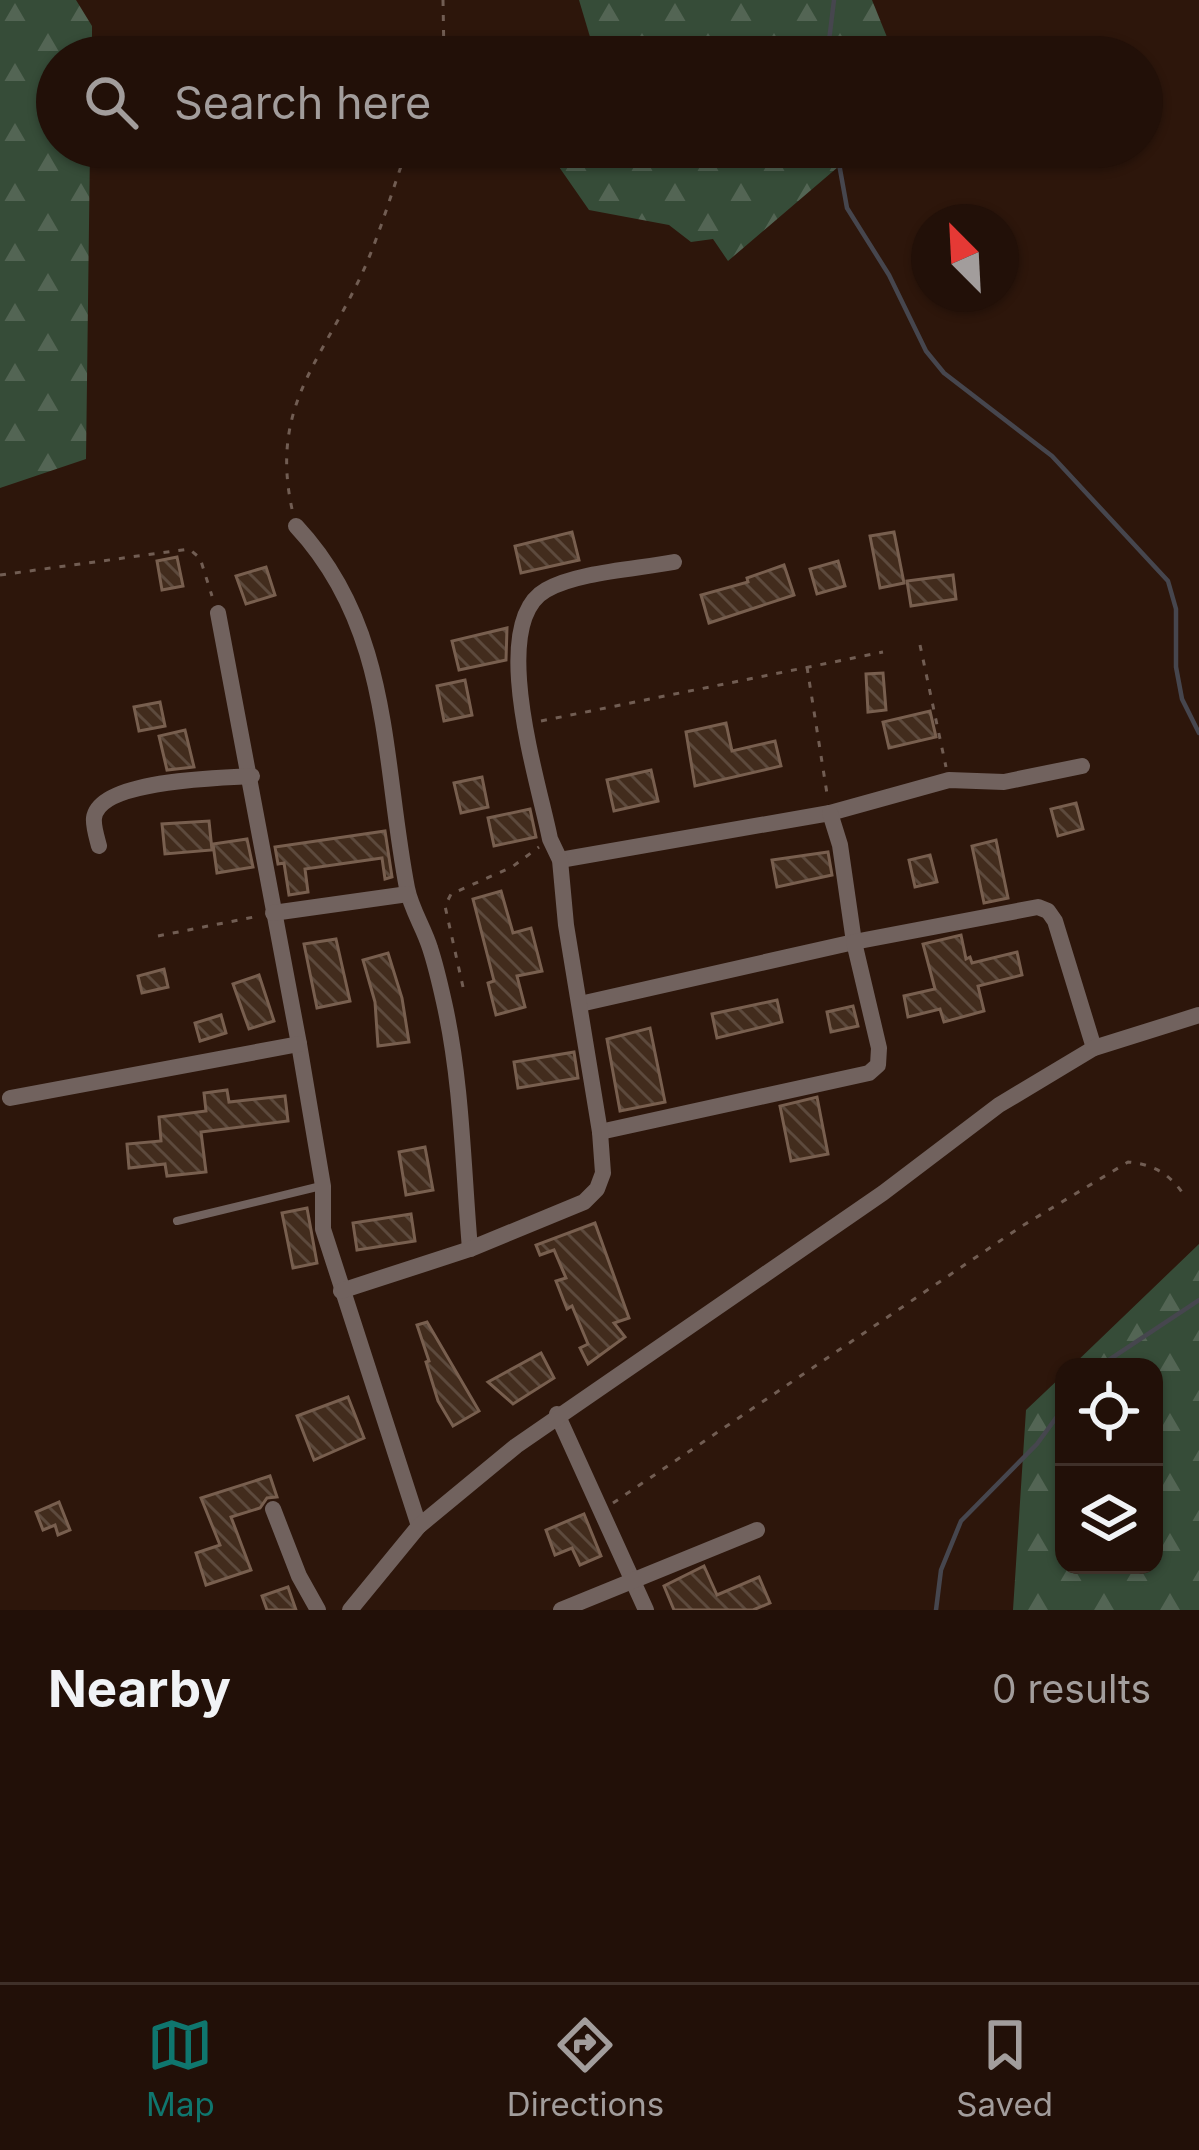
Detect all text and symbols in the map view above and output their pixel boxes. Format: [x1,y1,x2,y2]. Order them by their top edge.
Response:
search box [36,36,1163,168]
icon: search [78,69,144,135]
text: Search here [174,75,431,130]
north arrow [911,204,1019,312]
map controls [1055,1358,1163,1574]
button: locate [1055,1358,1163,1466]
button: layers [1055,1466,1163,1574]
text: Nearby [48,1658,231,1719]
text: 0 results [992,1665,1151,1712]
tab: Map [146,2012,215,2124]
tab: Directions [507,2012,664,2124]
tab: Saved [956,2012,1053,2124]

